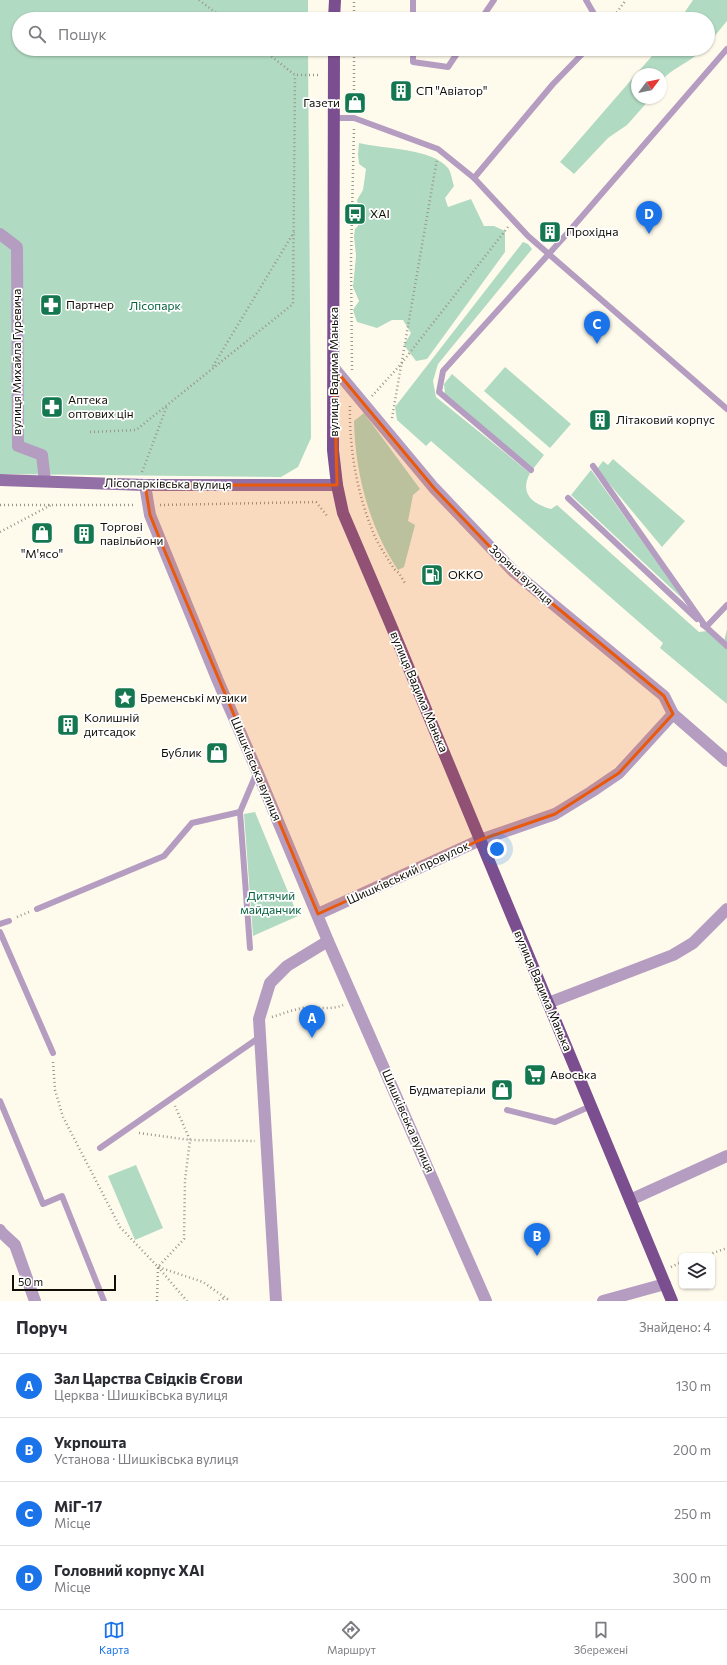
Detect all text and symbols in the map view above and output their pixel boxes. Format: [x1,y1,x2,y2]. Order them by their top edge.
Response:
search box [12,12,715,56]
icon: search [26,23,48,45]
text: Пошук [58,25,106,43]
north arrow [631,68,667,104]
building icon: СП "Авіатор" [388,78,414,104]
place label: СП "Авіатор" [416,83,487,97]
shop icon: Газети [342,90,368,116]
place label: Газети [303,95,340,109]
bus stop icon: ХАІ [342,201,368,227]
pin: D [636,201,662,234]
place label: ХАІ [370,206,390,220]
building icon: Прохідна [537,219,563,245]
place label: Прохідна [566,224,618,238]
street label: вулиця Михайла Гуревича [9,289,23,435]
pharmacy icon: Партнер [38,292,64,318]
place label: Партнер [66,297,114,311]
park label: Лісопарк [129,298,181,312]
street label: вулиця Вадима Манька [326,307,340,437]
pin: C [584,311,610,344]
place label: Аптека оптових цін [68,392,134,420]
pharmacy icon: Аптека оптових цін [39,394,65,420]
building icon: Літаковий корпус [587,407,613,433]
place label: Літаковий корпус [616,412,715,426]
street label: Лісопарківська вулиця [104,475,232,491]
place label: Торгові павільйони [100,519,163,547]
shop icon: "М'ясо" [29,520,55,546]
building icon: Торгові павільйони [71,521,97,547]
street label: Зоряна вулиця [487,541,556,607]
place label: "М'ясо" [21,546,63,560]
fuel station icon: ОККО [419,562,445,588]
place label: ОККО [448,567,484,581]
street label: вулиця Вадима Манька [388,629,452,754]
place icon: Бременські музики [112,685,138,711]
place label: Бременські музики [140,690,247,704]
place label: Колишній дитсадок [84,710,139,738]
building icon: Колишній дитсадок [55,712,81,738]
street label: Шишківська вулиця [229,715,285,823]
shop icon: Бублик [204,740,230,766]
place label: Бублик [161,745,203,759]
street label: Шишківський провулок [344,837,472,907]
your location [487,839,507,859]
park label: Дитячий майданчик [240,888,302,916]
street label: вулиця Вадима Манька [512,928,576,1053]
pin: A [299,1005,325,1038]
supermarket icon: Авоська [522,1062,548,1088]
street label: Шишківська вулиця [380,1067,438,1174]
place label: Авоська [550,1067,597,1081]
shop icon: Будматеріали [489,1077,515,1103]
place label: Будматеріали [409,1082,486,1096]
pin: B [524,1223,550,1256]
map controls [679,1253,715,1289]
button: layers [679,1253,715,1289]
scale bar [12,1273,116,1292]
text: 50 m [18,1275,43,1288]
text: Поруч [16,1317,67,1338]
text: Знайдено: 4 [639,1319,711,1335]
text: Зал Царства Свідків Єгови [54,1369,243,1387]
text: A [24,1378,34,1394]
text: 130 m [676,1378,711,1394]
text: Церква · Шишківська вулиця [54,1387,228,1403]
text: Укрпошта [54,1433,126,1451]
text: B [25,1442,33,1458]
text: 200 m [673,1442,711,1458]
text: Установа · Шишківська вулиця [54,1451,239,1467]
text: МіГ-17 [54,1497,102,1515]
text: C [25,1506,33,1522]
text: 250 m [674,1506,711,1522]
text: Місце [54,1515,91,1531]
text: Головний корпус ХАІ [54,1561,204,1579]
text: D [24,1570,34,1586]
text: 300 m [673,1570,711,1586]
text: Місце [54,1579,91,1595]
tab: Карта [99,1619,129,1656]
tab: Маршрут [327,1619,376,1656]
tab: Збережені [574,1619,628,1656]

